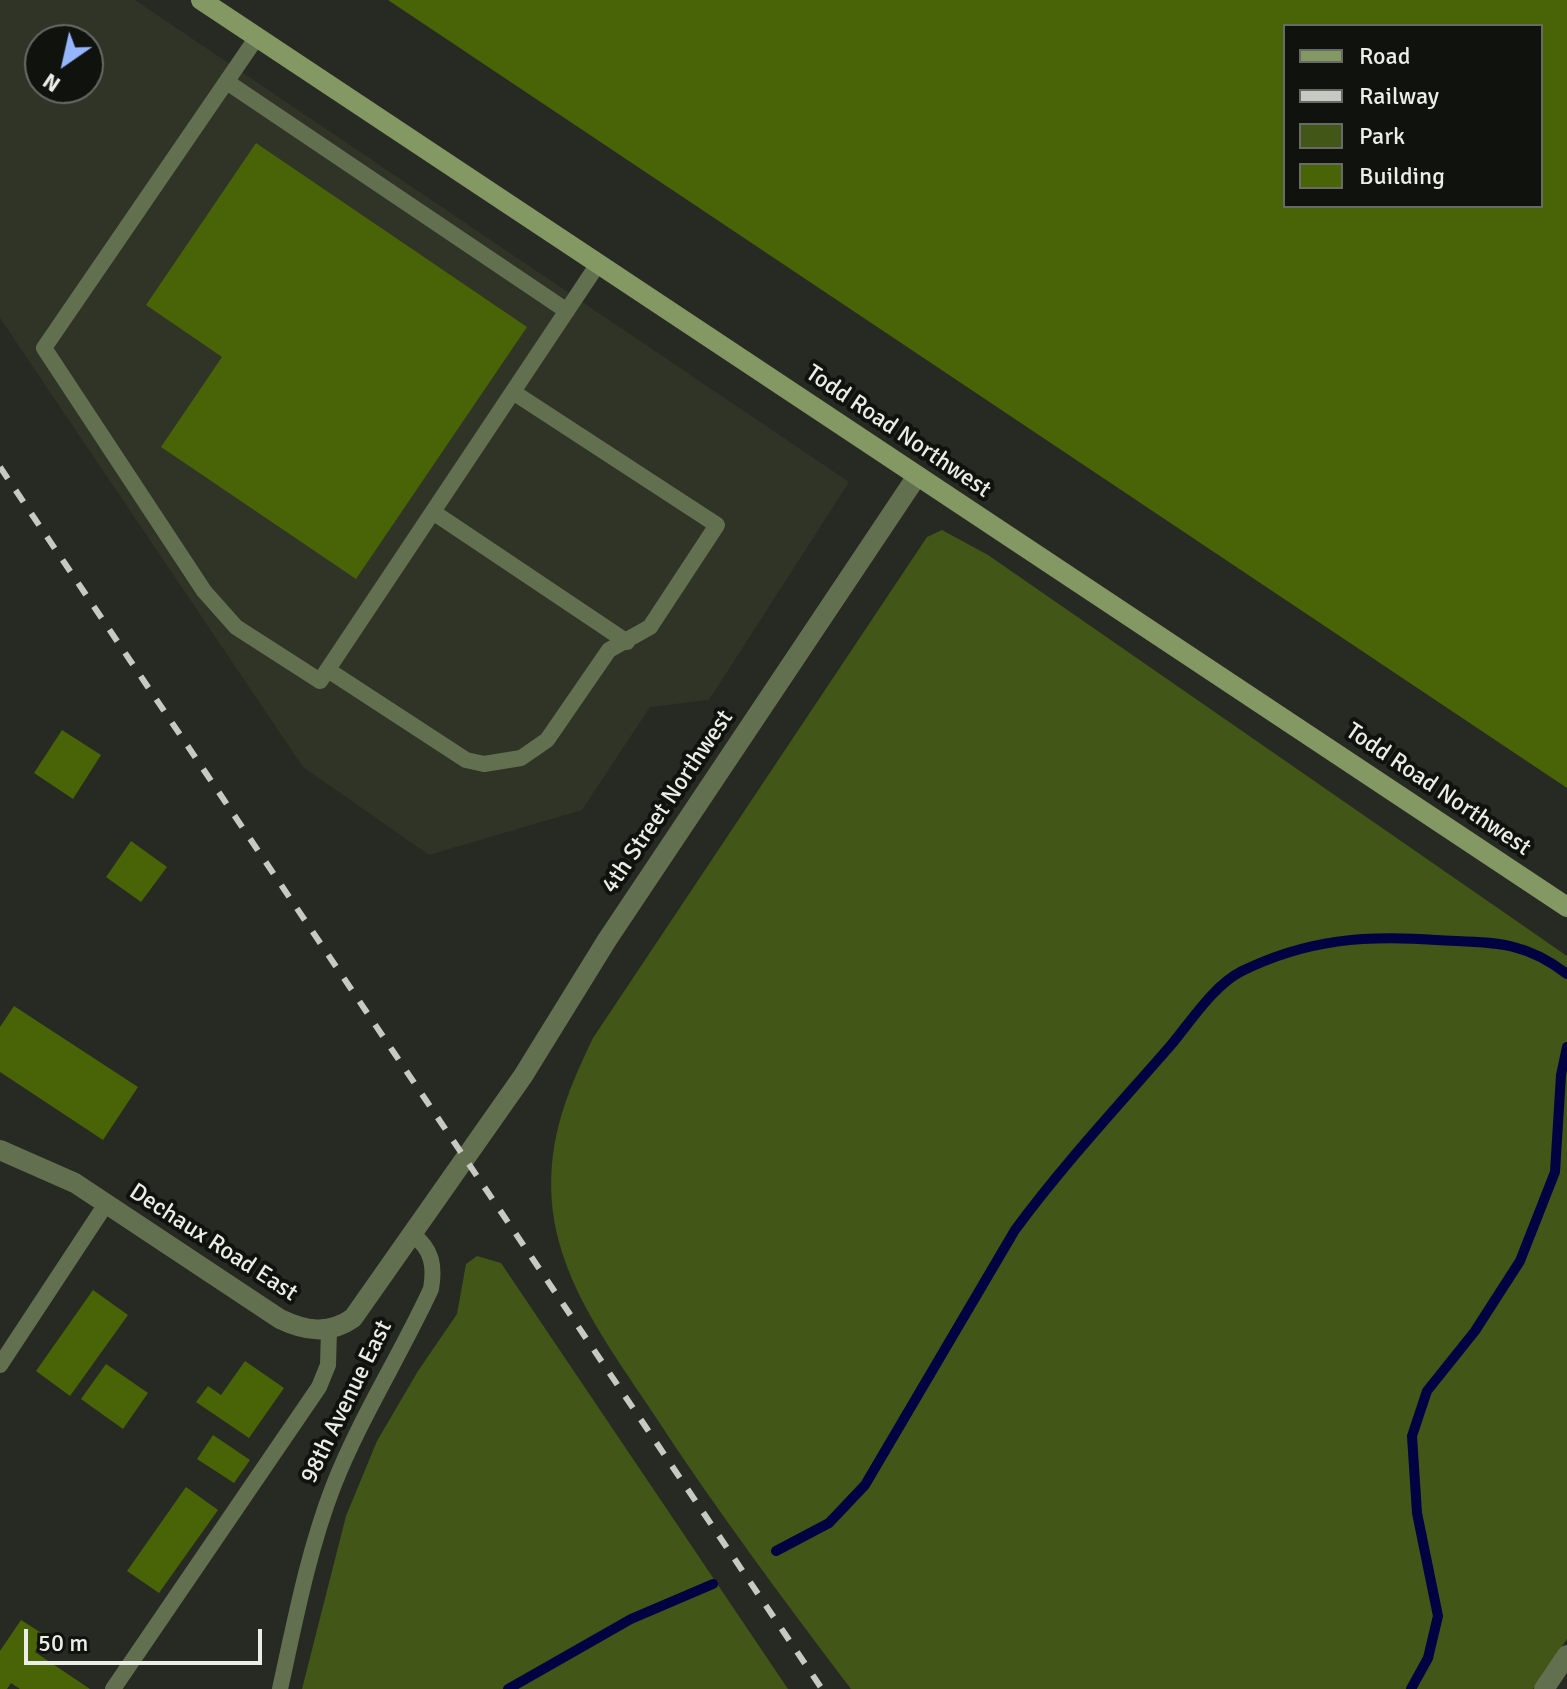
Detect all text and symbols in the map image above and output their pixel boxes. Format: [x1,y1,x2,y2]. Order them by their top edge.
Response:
north arrow [24,24,104,104]
legend [1283,24,1543,208]
text: Road [1359,41,1410,71]
text: N [38,67,65,98]
text: Railway [1359,81,1439,111]
text: Park [1359,121,1405,151]
text: Building [1359,161,1445,191]
street label: Todd Road Northwest [800,359,996,505]
street label: 4th Street Northwest [596,705,740,899]
street label: Todd Road Northwest [1340,717,1536,863]
street label: Dechaux Road East [124,1178,302,1308]
street label: 98th Avenue East [295,1316,399,1488]
scale bar [28,1613,266,1663]
text: 50 m [38,1628,88,1658]

